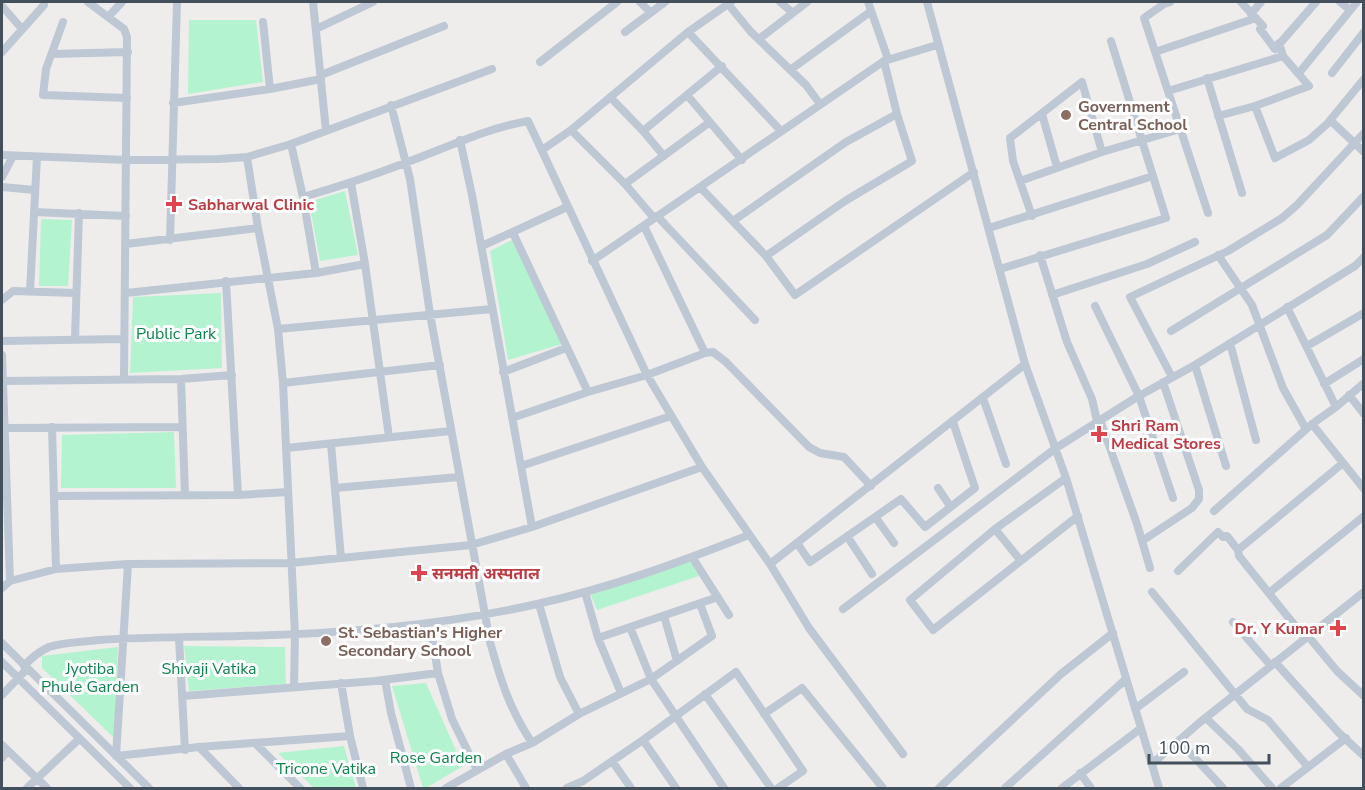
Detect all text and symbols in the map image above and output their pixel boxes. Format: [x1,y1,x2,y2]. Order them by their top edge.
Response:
place label: Government Central School [1078,96,1187,136]
marker: Government Central School [1059,108,1073,122]
place label: Sabharwal Clinic [188,194,314,216]
marker: Sabharwal Clinic [165,195,183,213]
park label: Public Park [136,323,217,345]
place label: Shri Ram Medical Stores [1111,415,1221,455]
marker: Shri Ram Medical Stores [1092,427,1106,441]
place label: सनमती अस्पताल [432,563,541,585]
marker: सनमती अस्पताल [410,564,428,582]
place label: Dr. Y Kumar [1235,618,1325,640]
marker: Dr. Y Kumar [1329,619,1347,637]
place label: St. Sebastian's Higher Secondary School [338,622,503,662]
marker: St. Sebastian's Higher Secondary School [319,634,333,648]
park label: Jyotiba Phule Garden [41,658,139,698]
park label: Shivaji Vatika [161,658,257,680]
scale bar [1149,727,1269,765]
text: 100 m [1158,736,1210,760]
park label: Rose Garden [390,747,482,769]
park label: Tricone Vatika [276,758,376,780]

